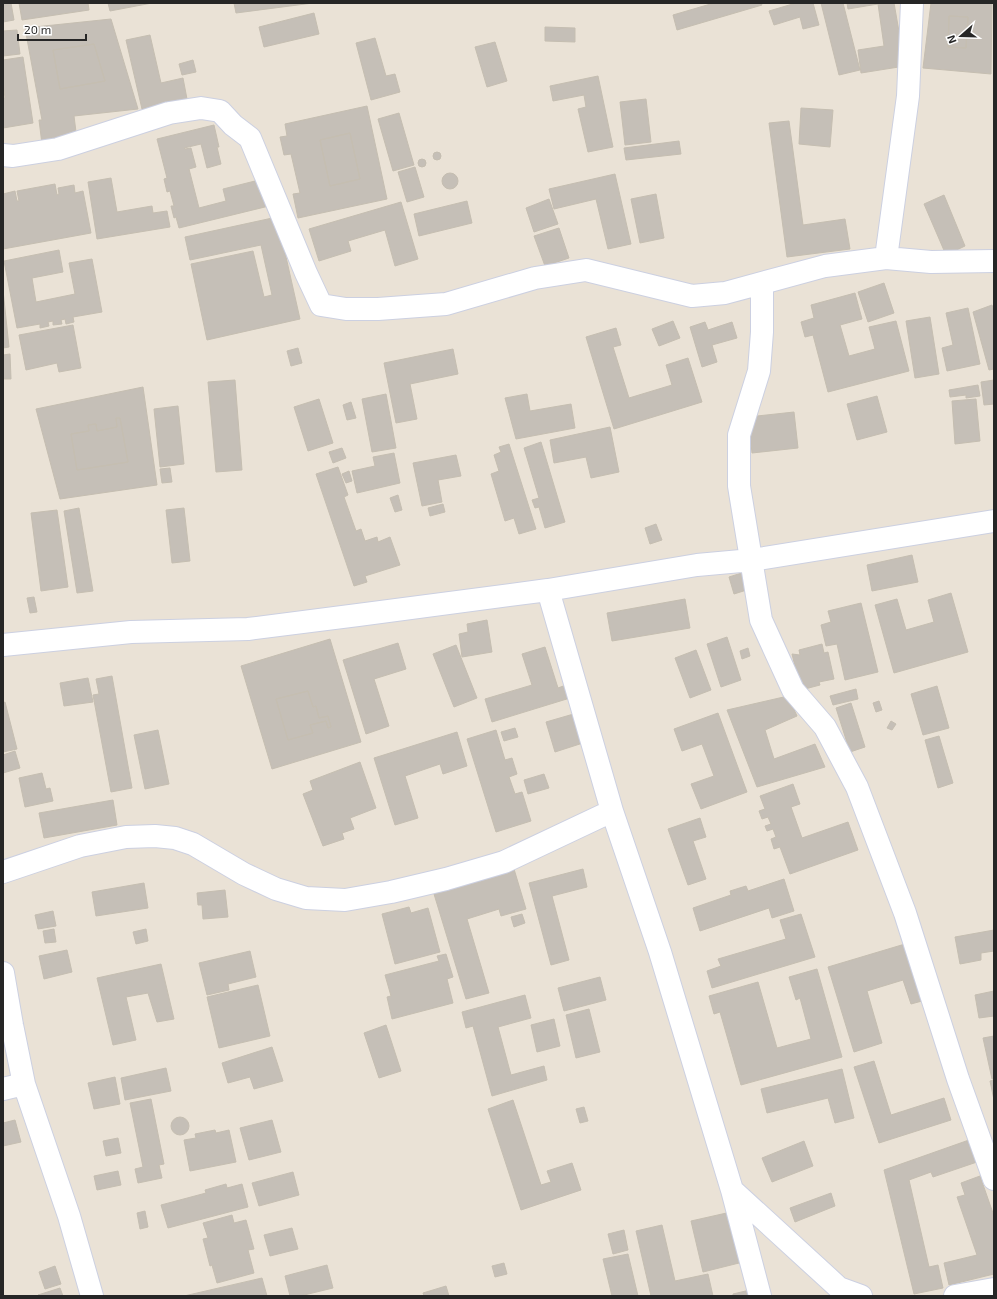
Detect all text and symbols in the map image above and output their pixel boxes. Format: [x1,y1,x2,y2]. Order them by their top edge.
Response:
scale bar [18,16,86,42]
north arrow [941,16,981,56]
text: 20 m [24,22,51,36]
text: N [944,34,959,46]

